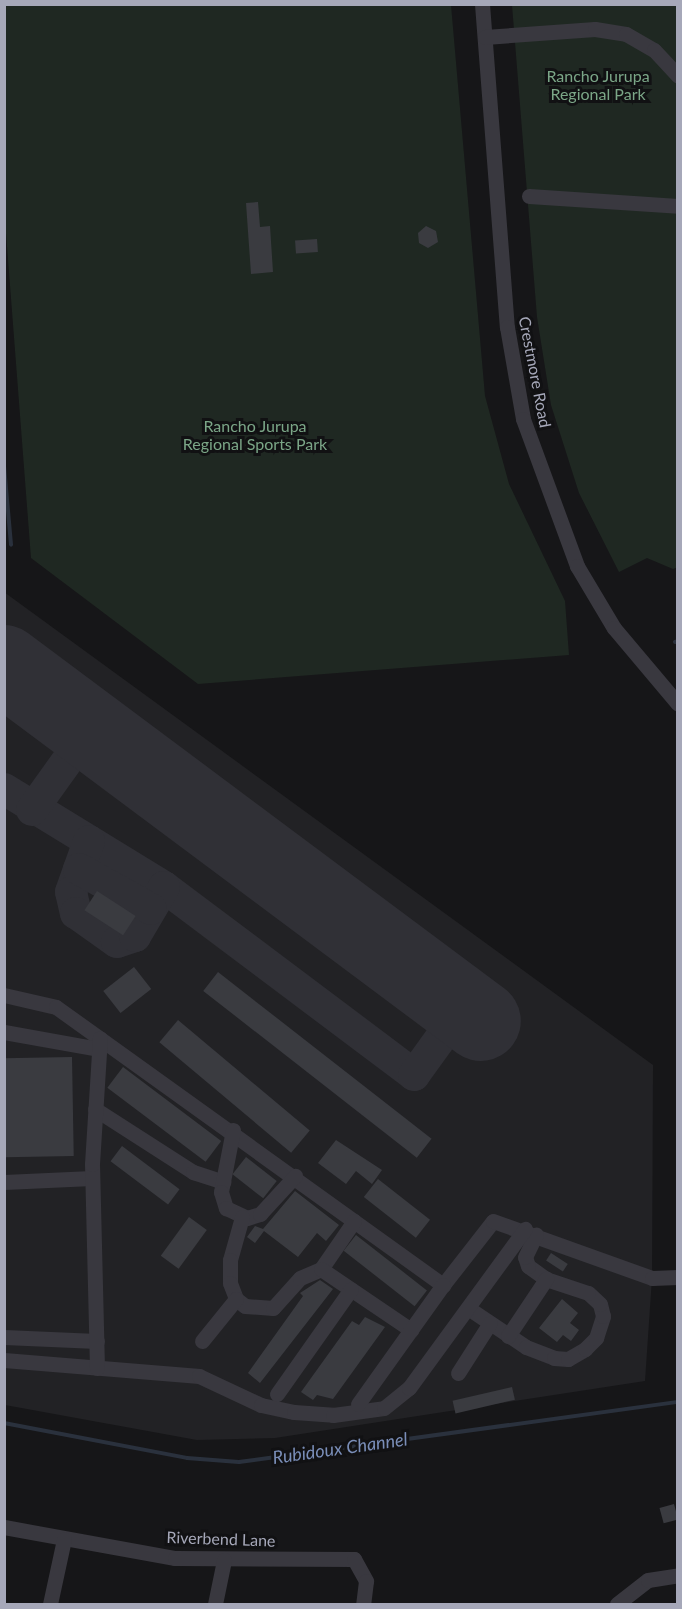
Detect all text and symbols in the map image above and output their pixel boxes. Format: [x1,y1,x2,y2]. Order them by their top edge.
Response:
park label: Rancho Jurupa Regional Park [546,66,650,104]
street label: Crestmore Road [515,315,555,429]
park label: Rancho Jurupa Regional Sports Park [183,416,327,454]
water label: Rubidoux Channel [271,1428,409,1468]
street label: Riverbend Lane [166,1528,276,1550]

